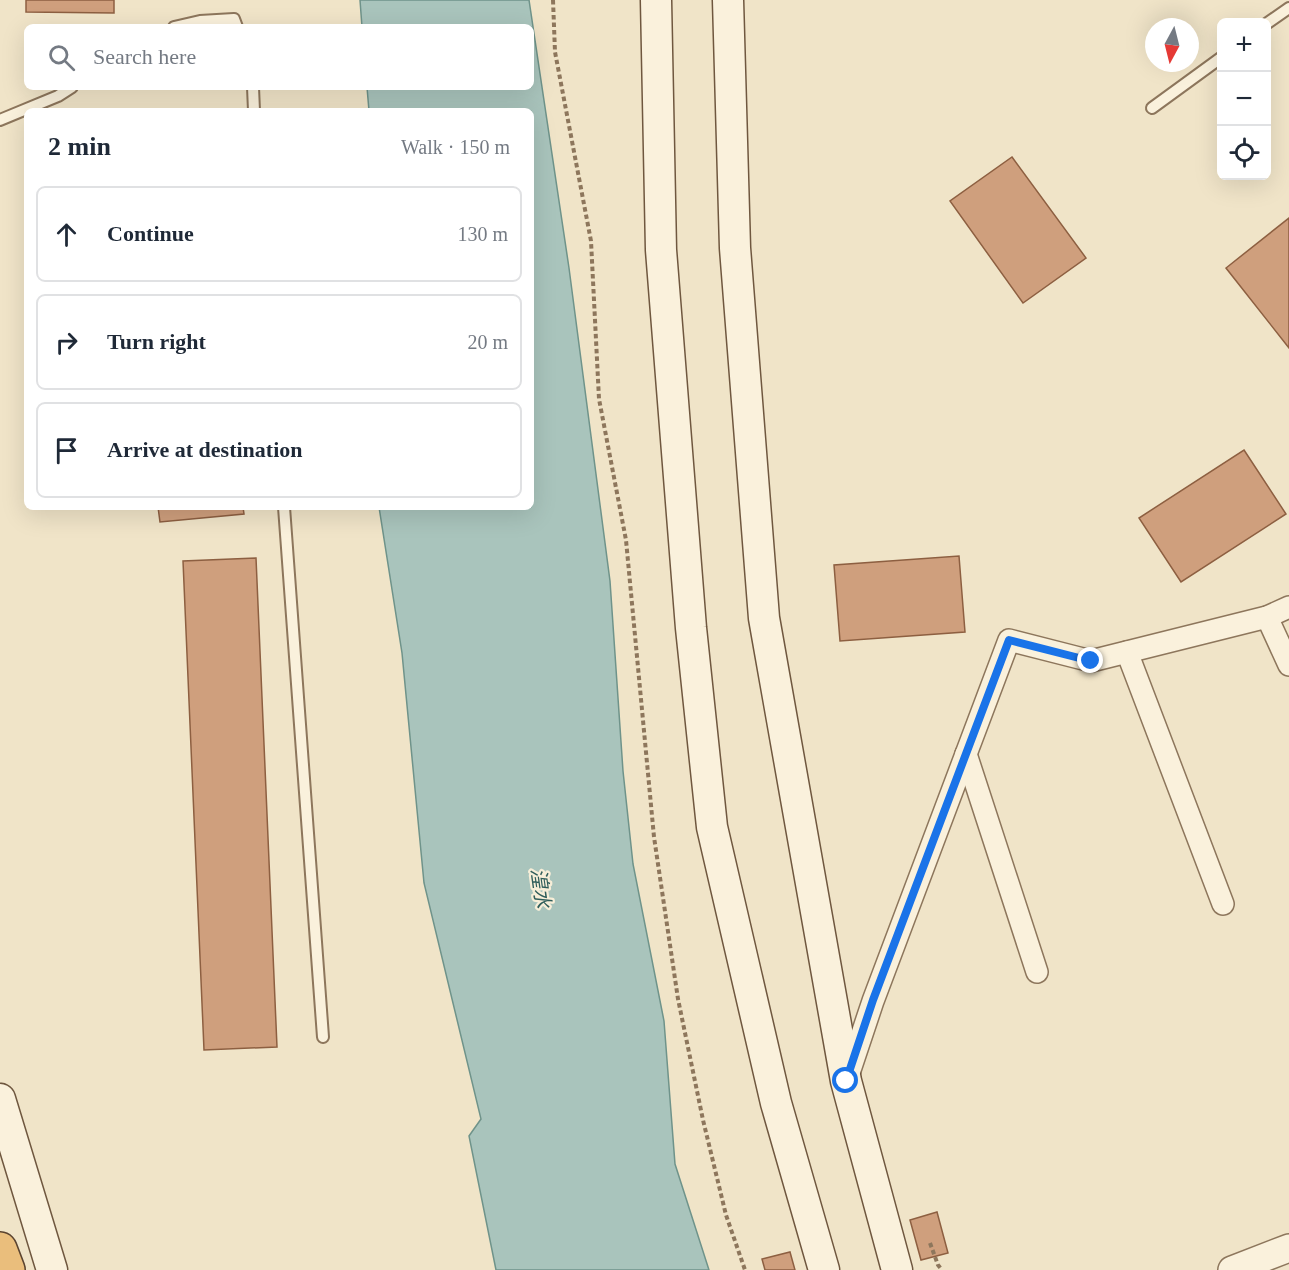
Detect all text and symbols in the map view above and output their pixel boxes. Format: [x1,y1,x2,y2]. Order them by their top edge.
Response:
north arrow [1145,18,1199,72]
map controls [1217,18,1271,180]
button: + [1217,18,1271,72]
search box [24,24,534,90]
icon: search [45,41,78,74]
text: Search here [93,44,196,69]
button: − [1217,72,1271,126]
button: locate [1217,126,1271,180]
text: 2 min [48,132,111,161]
text: Walk · 150 m [401,136,510,158]
icon: ahead [50,218,83,251]
text: Continue [107,221,194,246]
text: 130 m [457,223,508,245]
icon: right [50,326,83,359]
text: Turn right [107,329,206,354]
text: 20 m [467,331,508,353]
icon: arrive [50,434,83,467]
text: Arrive at destination [107,437,303,462]
route end [1077,647,1103,673]
water label: 湟水 [527,867,555,910]
route start [832,1067,858,1093]

